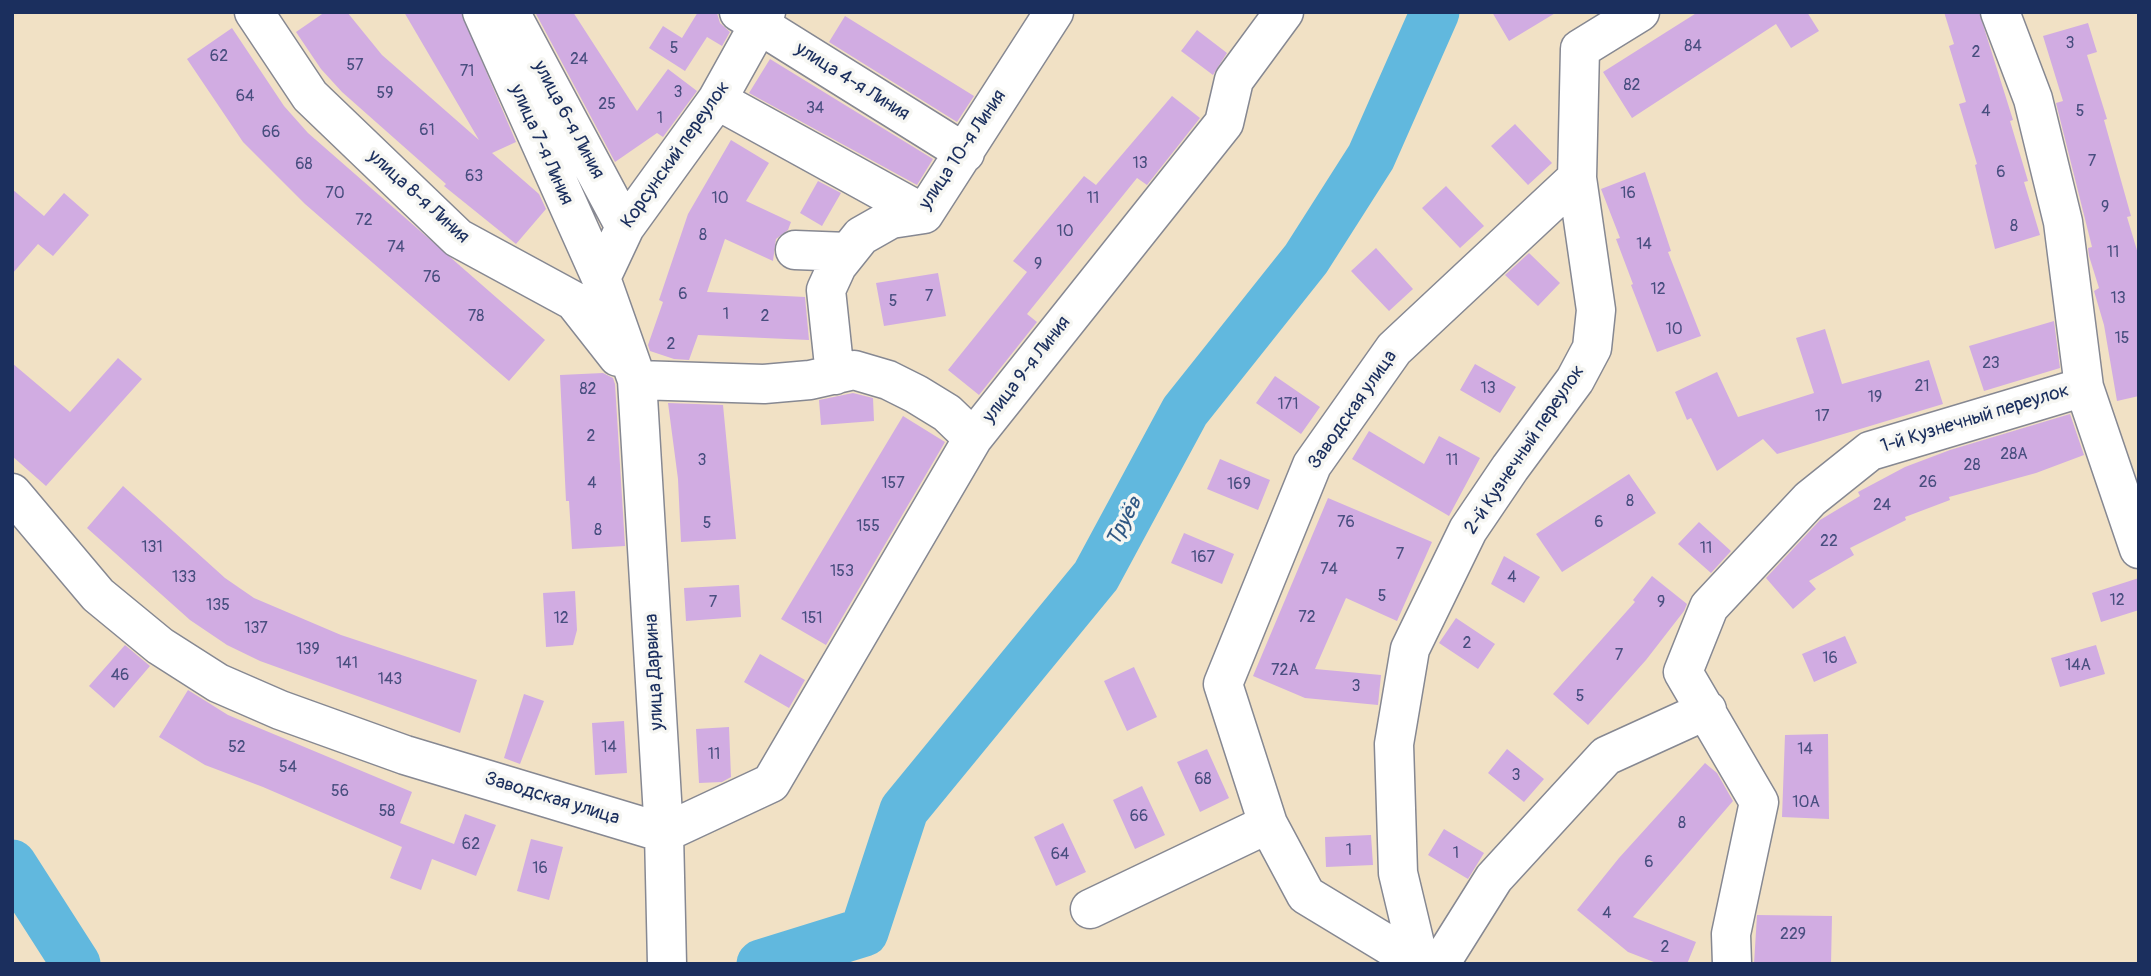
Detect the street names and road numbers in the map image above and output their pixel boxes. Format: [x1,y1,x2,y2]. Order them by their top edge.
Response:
street label: улица 4-я Линия [791,38,913,126]
street label: улица 6-я Линия [527,57,609,183]
street label: Корсунский переулок [617,77,735,233]
street label: улица 7-я Линия [504,81,578,209]
street label: улица 10-я Линия [914,86,1012,214]
street label: улица 8-я Линия [362,145,474,249]
street label: улица 9-я Линия [978,312,1076,428]
street label: Заводская улица [1304,346,1402,474]
street label: 2-й Кузнечный переулок [1460,361,1590,539]
street label: 1-й Кузнечный переулок [1878,379,2072,459]
street label: улица Дарвина [641,613,669,731]
street label: Заводская улица [482,768,622,830]

